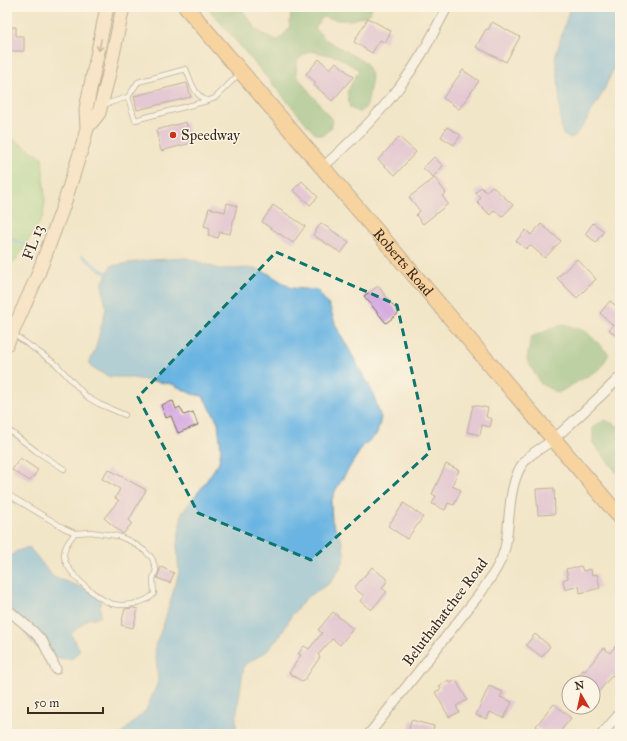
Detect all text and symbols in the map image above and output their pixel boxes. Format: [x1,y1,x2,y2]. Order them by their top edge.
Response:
one-way arrow [95,38,103,51]
place label: Speedway [181,126,241,144]
marker: Speedway [168,130,178,140]
street label: FL 13 [18,222,48,262]
street label: Roberts Road [369,225,437,300]
street label: Beluthahatchee Road [399,554,492,669]
north arrow [561,675,601,715]
text: N [574,678,586,693]
scale bar [28,689,103,715]
text: 50 m [34,696,59,710]

